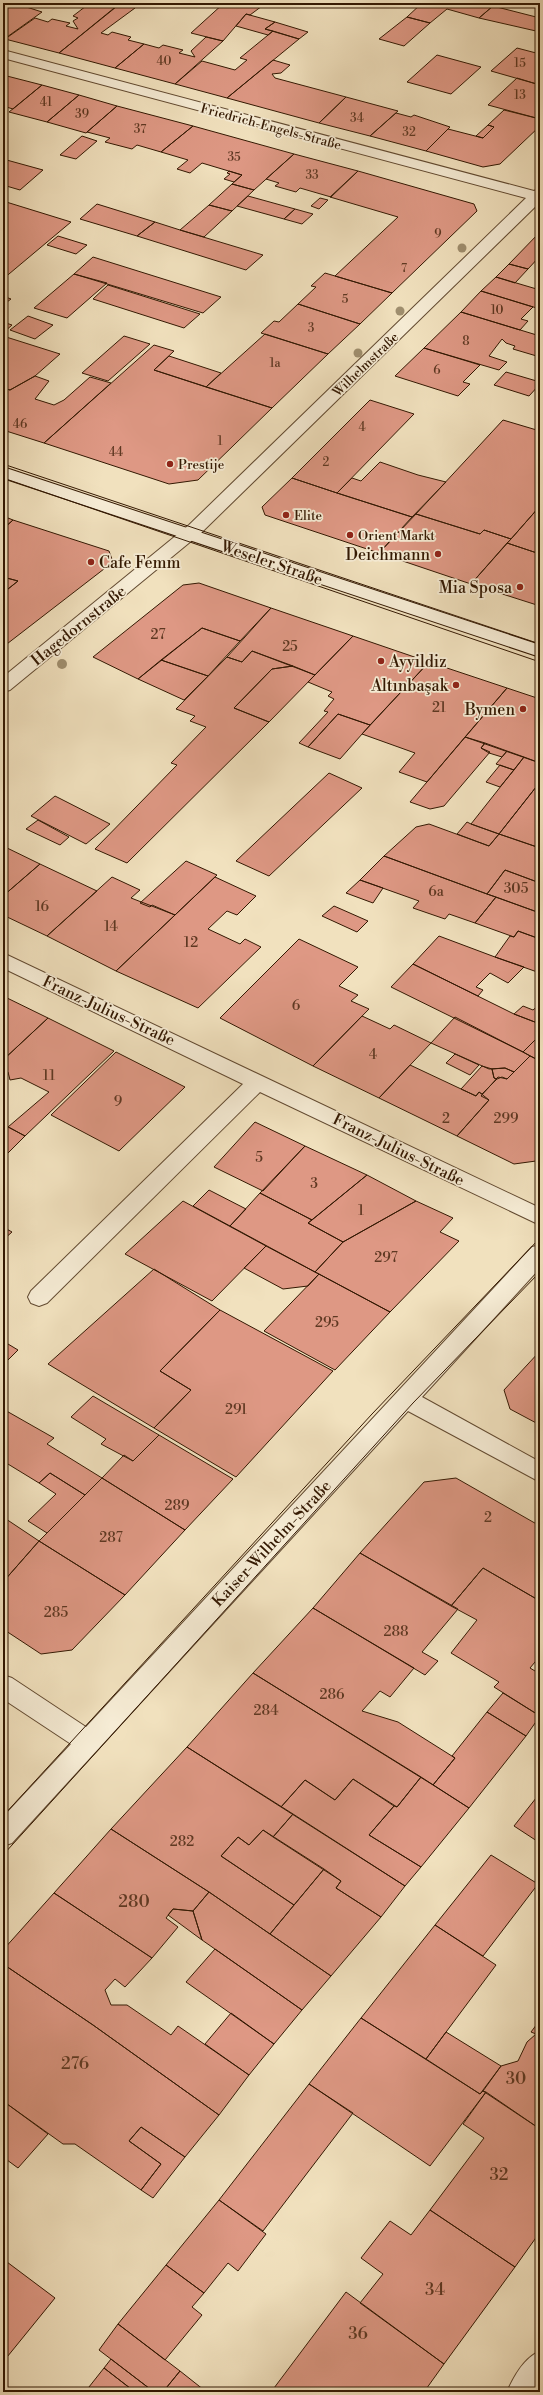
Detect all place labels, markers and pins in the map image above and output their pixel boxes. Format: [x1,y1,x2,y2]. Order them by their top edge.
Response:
place label: Prestije [178,457,225,473]
marker: Prestije [165,459,175,469]
place label: Elite [294,508,322,524]
marker: Elite [281,510,291,520]
place label: Orient Markt [358,528,435,544]
marker: Orient Markt [345,530,355,540]
place label: Deichmann [346,545,430,565]
marker: Deichmann [433,549,443,559]
place label: Cafe Femm [99,553,181,573]
marker: Cafe Femm [86,557,96,567]
place label: Mia Sposa [439,578,513,598]
marker: Mia Sposa [515,582,525,592]
place label: Ayyildiz [388,652,447,672]
marker: Ayyildiz [376,656,386,666]
place label: Altınbaşak [370,676,450,696]
marker: Altınbaşak [451,680,461,690]
place label: Bymen [464,700,515,720]
marker: Bymen [518,704,528,714]

